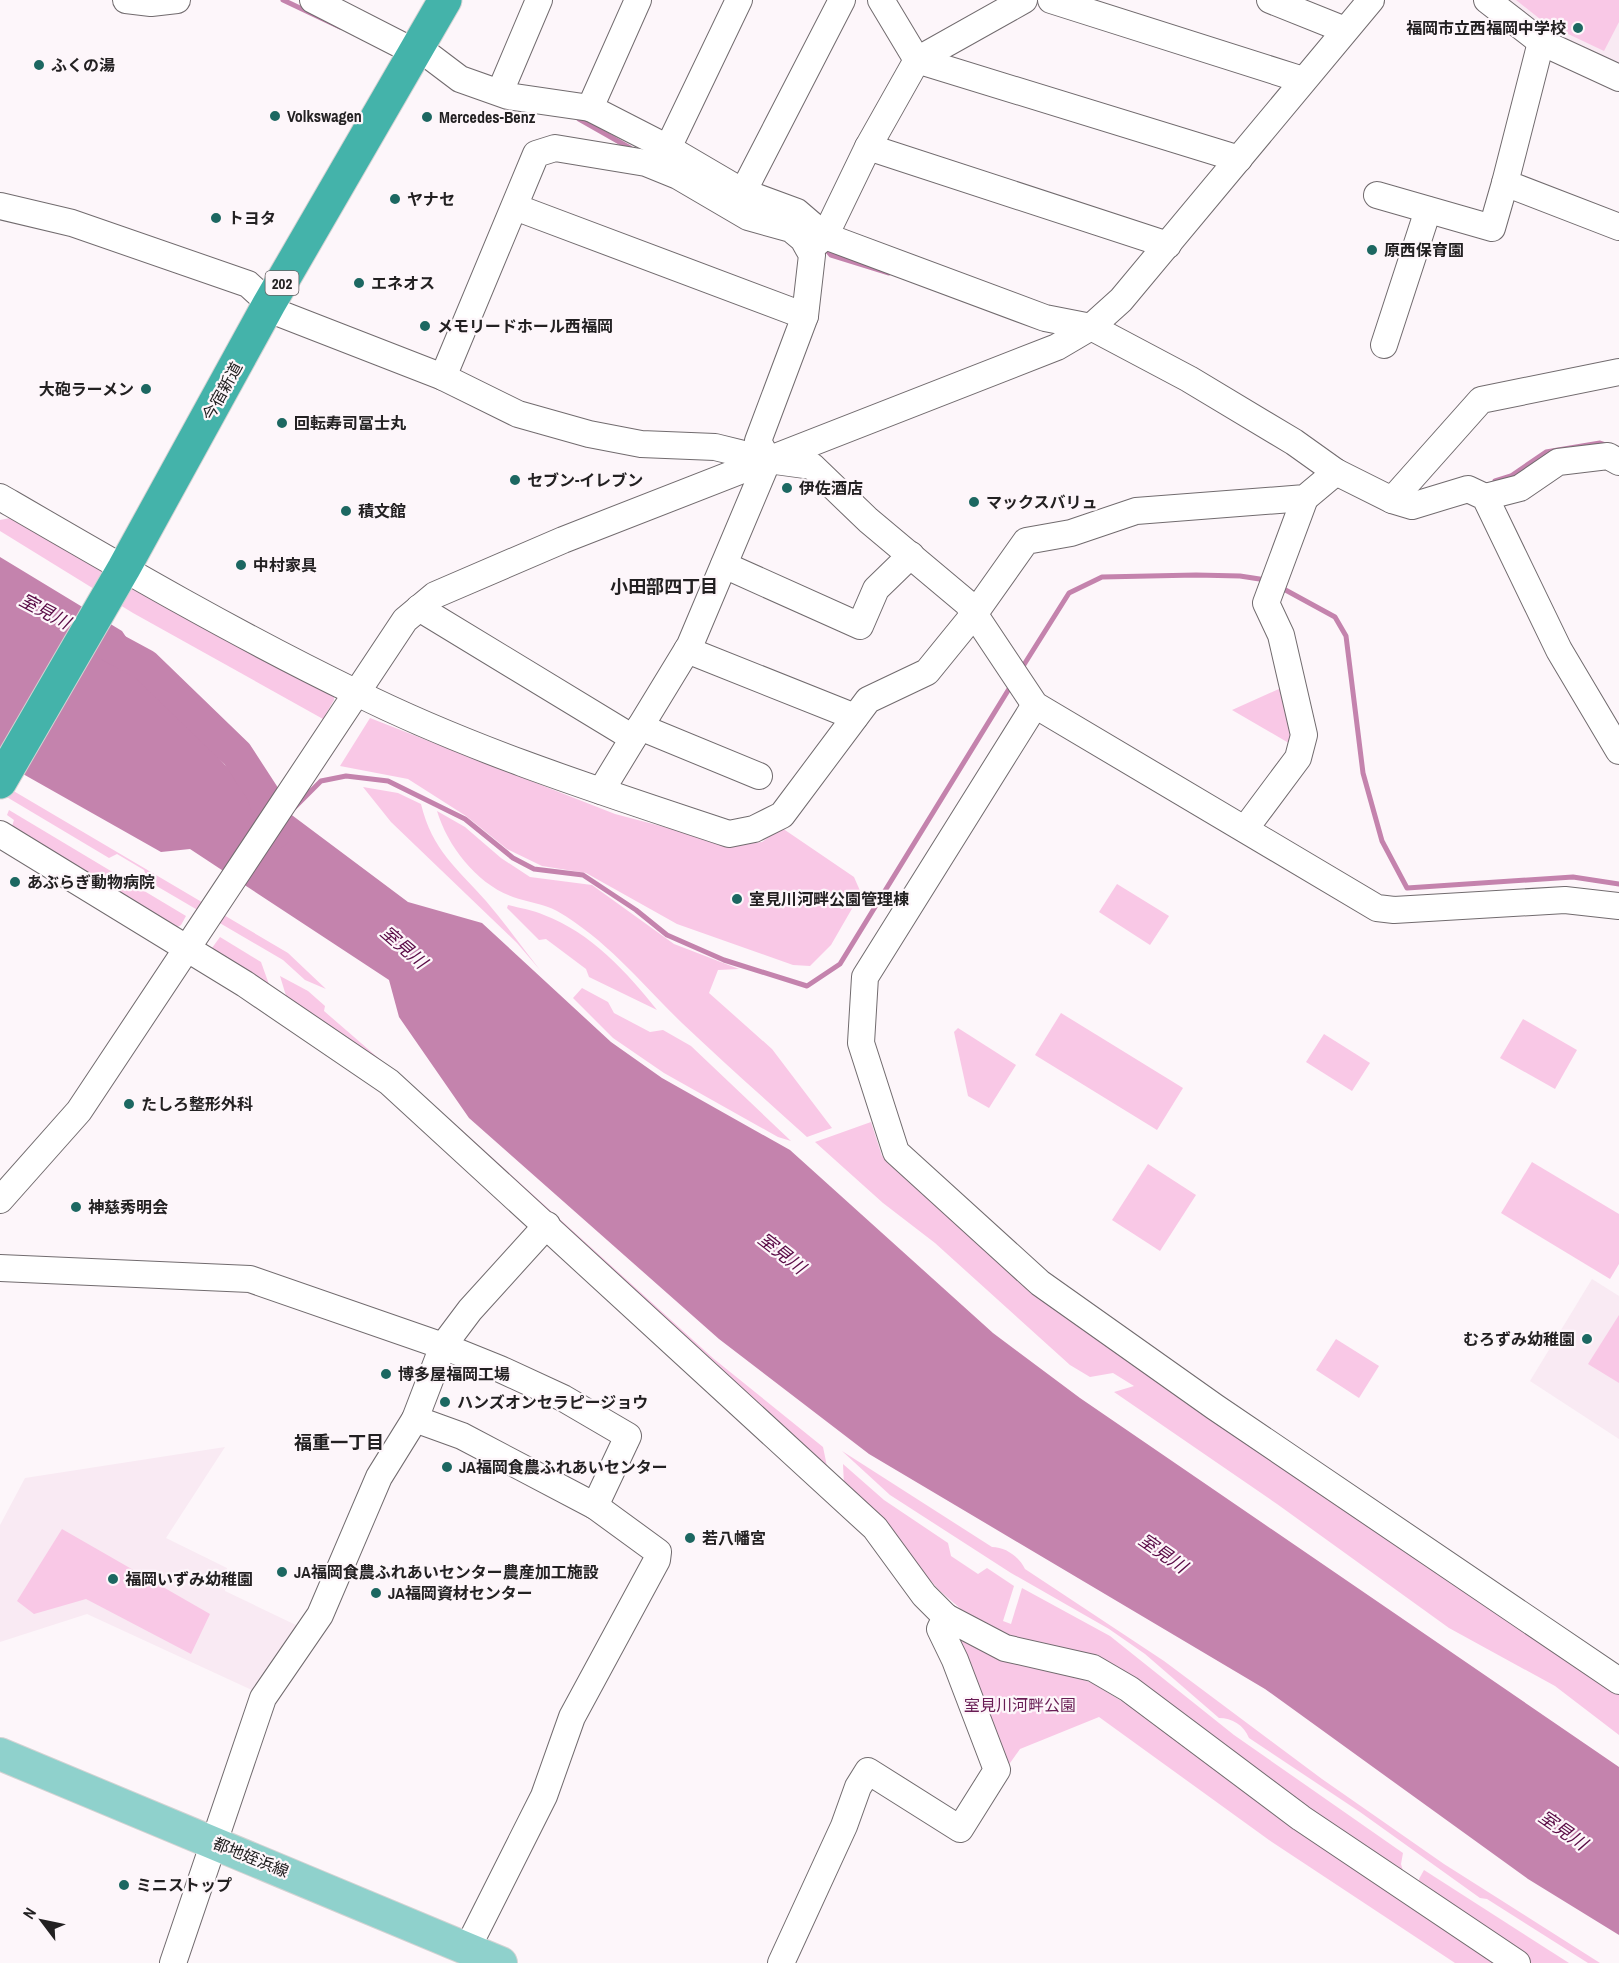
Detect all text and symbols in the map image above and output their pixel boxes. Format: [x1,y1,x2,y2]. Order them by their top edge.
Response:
place label: 福岡市立西福岡中学校 [1406,17,1566,39]
marker: 福岡市立西福岡中学校 [1571,21,1585,35]
place label: ふくの湯 [51,54,115,76]
marker: ふくの湯 [32,58,46,72]
place label: Volkswagen [287,105,362,127]
place label: Mercedes-Benz [439,106,536,128]
marker: Volkswagen [268,109,282,123]
marker: Mercedes-Benz [420,110,434,124]
place label: ヤナセ [407,188,455,210]
marker: ヤナセ [388,192,402,206]
place label: トヨタ [228,207,276,229]
marker: トヨタ [209,211,223,225]
place label: 原西保育園 [1384,239,1464,261]
marker: 原西保育園 [1365,243,1379,257]
road number: 202 [266,271,298,295]
place label: エネオス [371,272,435,294]
marker: エネオス [352,276,366,290]
place label: メモリードホール西福岡 [437,315,613,337]
marker: メモリードホール西福岡 [418,319,432,333]
street label: 今宿新道 [197,358,247,424]
place label: 大砲ラーメン [39,378,134,400]
marker: 大砲ラーメン [139,382,153,396]
place label: 回転寿司冨士丸 [294,412,406,434]
marker: 回転寿司冨士丸 [275,416,289,430]
place label: セブン-イレブン [527,469,643,491]
marker: セブン-イレブン [508,473,522,487]
place label: 伊佐酒店 [798,477,863,499]
marker: 伊佐酒店 [780,481,794,495]
place label: マックスバリュ [986,491,1098,513]
marker: マックスバリュ [967,495,981,509]
place label: 積文館 [358,500,406,522]
marker: 積文館 [339,504,353,518]
place label: 中村家具 [253,554,317,576]
marker: 中村家具 [234,558,248,572]
district label: 小田部四丁目 [610,574,718,599]
water label: 室見川 [15,587,76,636]
place label: あぶらぎ動物病院 [27,871,155,893]
marker: あぶらぎ動物病院 [8,875,22,889]
place label: 室見川河畔公園管理棟 [749,888,909,910]
marker: 室見川河畔公園管理棟 [730,892,744,906]
water label: 室見川 [375,920,434,975]
place label: たしろ整形外科 [141,1093,253,1115]
marker: たしろ整形外科 [122,1097,136,1111]
place label: 神慈秀明会 [88,1196,168,1218]
marker: 神慈秀明会 [69,1200,83,1214]
water label: 室見川 [753,1227,813,1281]
place label: むろずみ幼稚園 [1463,1328,1575,1350]
marker: むろずみ幼稚園 [1580,1332,1594,1346]
place label: 博多屋福岡工場 [398,1363,510,1385]
marker: 博多屋福岡工場 [379,1367,393,1381]
place label: ハンズオンセラピージョウ [457,1391,648,1413]
marker: ハンズオンセラピージョウ [438,1395,452,1409]
district label: 福重一丁目 [294,1430,384,1455]
place label: JA福岡食農ふれあいセンター [459,1456,668,1478]
marker: JA福岡食農ふれあいセンター [440,1460,454,1474]
place label: 若八幡宮 [702,1527,766,1549]
water label: 室見川 [1134,1527,1194,1580]
marker: 若八幡宮 [683,1531,697,1545]
place label: JA福岡食農ふれあいセンター農産加工施設 [294,1561,599,1583]
marker: JA福岡食農ふれあいセンター農産加工施設 [275,1565,289,1579]
place label: 福岡いずみ幼稚園 [125,1568,253,1590]
marker: 福岡いずみ幼稚園 [106,1572,120,1586]
place label: JA福岡資材センター [388,1582,533,1604]
marker: JA福岡資材センター [369,1586,383,1600]
park label: 室見川河畔公園 [964,1694,1076,1716]
water label: 室見川 [1534,1804,1594,1857]
street label: 都地姪浜線 [210,1832,292,1882]
place label: ミニストップ [136,1874,232,1896]
marker: ミニストップ [117,1878,131,1892]
north arrow [12,1891,72,1951]
text: N [17,1903,41,1923]

